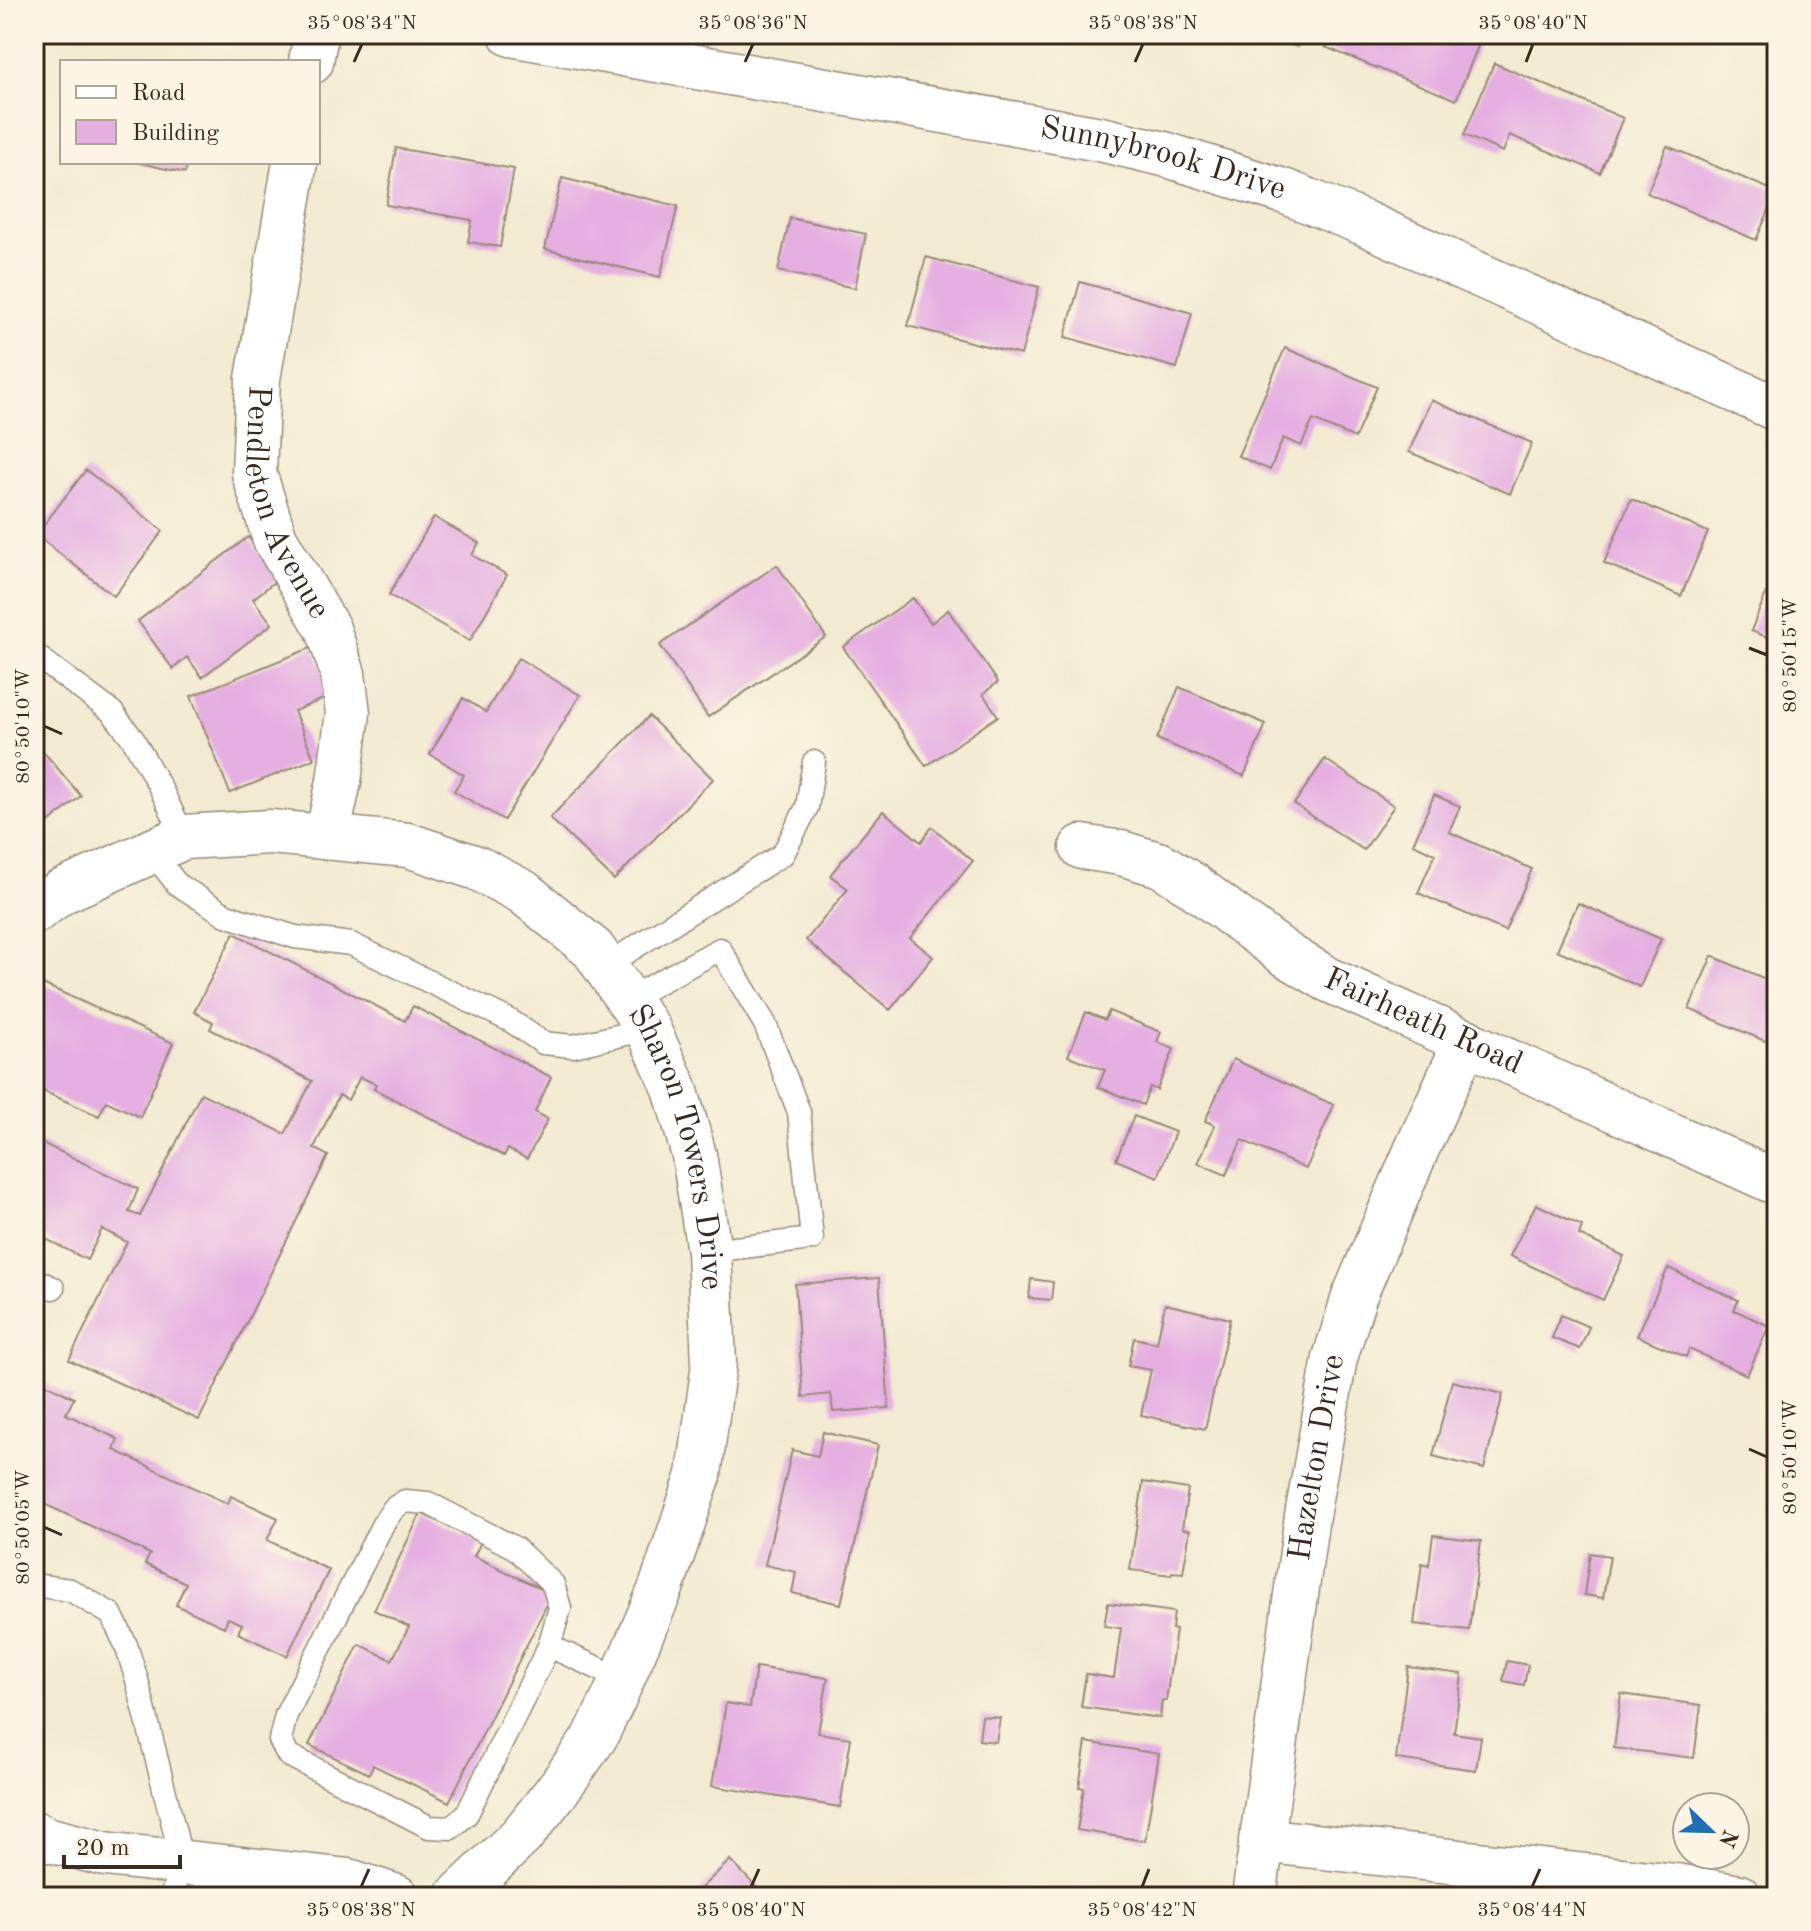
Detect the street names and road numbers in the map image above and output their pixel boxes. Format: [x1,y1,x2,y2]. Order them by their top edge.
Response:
street label: Sunnybrook Drive [1038,113,1289,207]
street label: Pendleton Avenue [238,385,335,625]
street label: Fairheath Road [1319,964,1527,1081]
street label: Sharon Towers Drive [621,1000,727,1291]
street label: Hazelton Drive [1285,1352,1351,1563]

